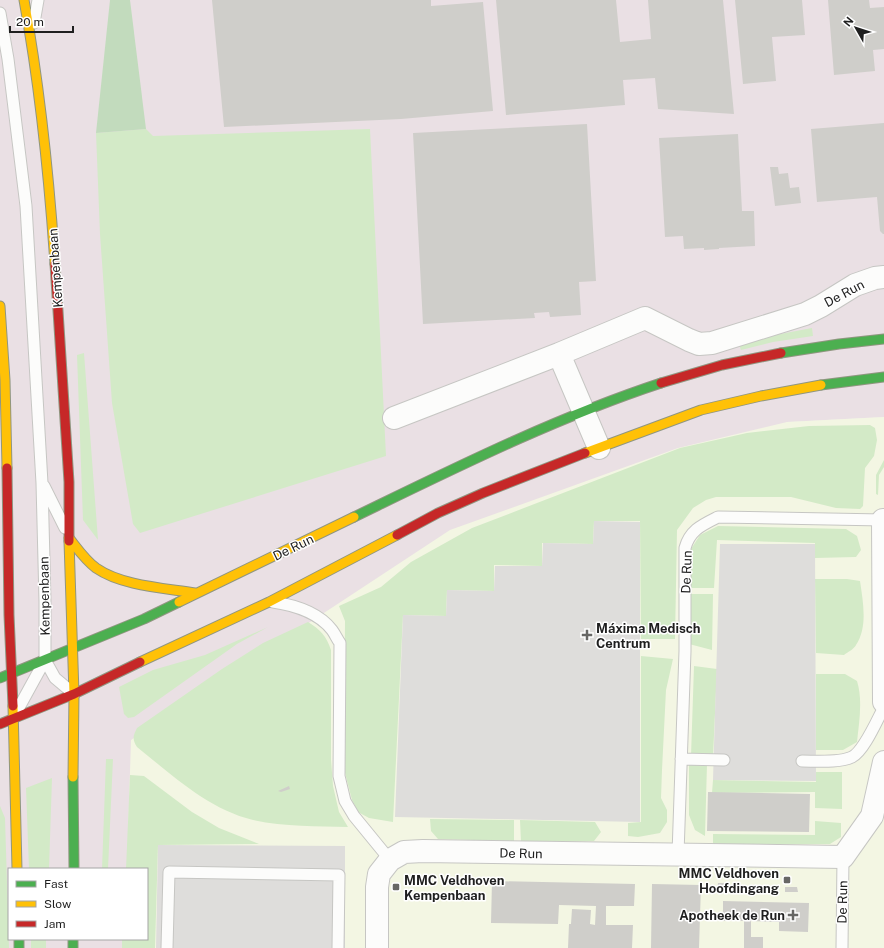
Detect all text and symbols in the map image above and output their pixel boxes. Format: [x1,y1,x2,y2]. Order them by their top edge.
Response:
scale bar [10,8,73,34]
north arrow [836,8,876,48]
text: 20 m [16,15,44,29]
text: N [841,15,856,29]
street label: Kempenbaan [45,228,66,308]
street label: De Run [822,277,867,310]
street label: De Run [270,531,316,564]
street label: De Run [678,550,695,594]
street label: Kempenbaan [36,556,53,636]
place label: Máxima Medisch Centrum [596,621,701,651]
marker: Máxima Medisch Centrum [581,629,593,641]
street label: De Run [499,846,543,861]
place label: MMC Veldhoven Hoofdingang [679,866,779,896]
legend [8,868,148,940]
place label: MMC Veldhoven Kempenbaan [404,873,504,903]
marker: MMC Veldhoven Hoofdingang [782,875,792,885]
text: Fast [44,877,69,891]
street label: De Run [835,880,850,924]
marker: MMC Veldhoven Kempenbaan [391,882,401,892]
text: Slow [44,897,72,911]
place label: Apotheek de Run [679,908,785,923]
marker: Apotheek de Run [788,910,798,920]
text: Jam [44,917,66,931]

